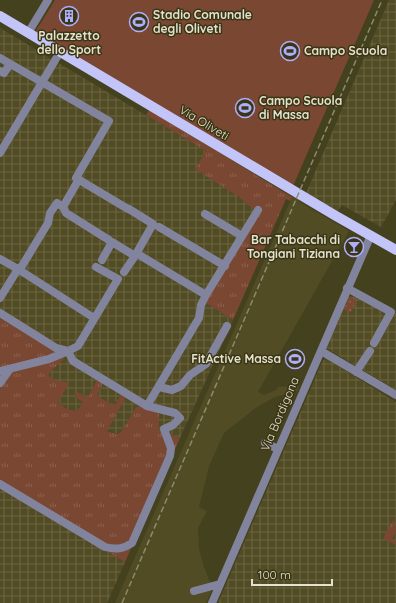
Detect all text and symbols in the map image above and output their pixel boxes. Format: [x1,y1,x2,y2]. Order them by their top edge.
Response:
building icon: Palazzetto dello Sport [58,5,80,27]
place label: Stadio Comunale degli Oliveti [153,7,252,36]
sports icon: Stadio Comunale degli Oliveti [128,11,150,33]
place label: Palazzetto dello Sport [37,28,101,57]
sports icon: Campo Scuola [279,40,301,62]
place label: Campo Scuola [304,43,387,58]
place label: Campo Scuola di Massa [259,93,342,122]
sports icon: Campo Scuola di Massa [234,97,256,119]
street label: Via Oliveti [177,102,232,143]
place label: Bar Tabacchi di Tongiani Tiziana [247,232,340,261]
bar icon: Bar Tabacchi di Tongiani Tiziana [343,236,365,258]
sports icon: FitActive Massa [284,348,306,370]
place label: FitActive Massa [191,351,281,366]
street label: Via Bordigona [257,374,302,453]
scale bar [252,561,332,587]
text: 100 m [258,567,291,582]

